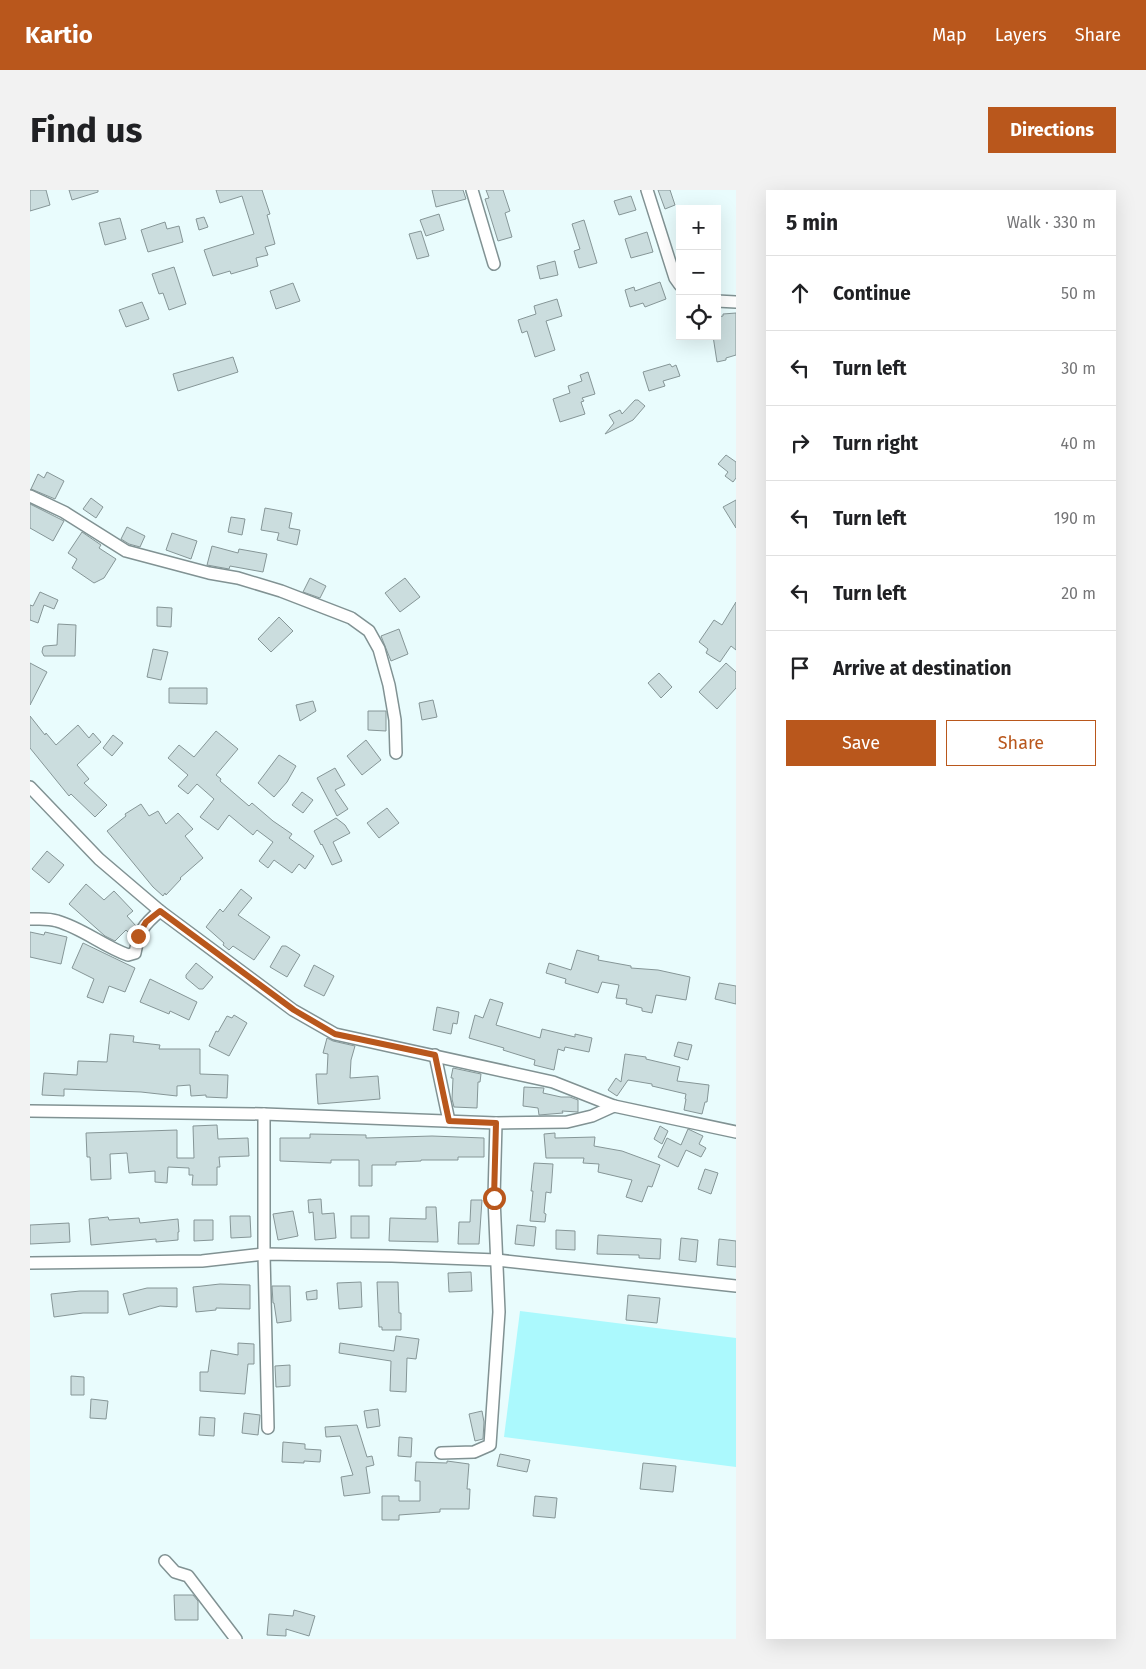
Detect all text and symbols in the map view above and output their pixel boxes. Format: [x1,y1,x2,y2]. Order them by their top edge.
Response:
text: Kartio [25,21,93,49]
text: Map [932,24,967,46]
text: Layers [995,24,1047,46]
text: Share [1075,24,1121,46]
button: Directions [988,107,1116,153]
text: Find us [30,109,142,151]
map controls [676,205,721,340]
button: + [676,205,721,250]
text: 5 min [786,210,838,236]
text: Walk · 330 m [1007,213,1096,232]
button: − [676,250,721,295]
icon: ahead [786,279,814,307]
text: Continue [833,282,911,305]
text: 50 m [1061,284,1096,303]
button: locate [676,295,721,340]
icon: left [786,354,814,382]
text: Turn left [833,357,907,380]
text: 30 m [1061,359,1096,378]
icon: right [786,429,814,457]
text: Turn right [833,432,918,455]
text: 40 m [1061,434,1096,453]
icon: left [786,504,814,532]
text: Turn left [833,507,907,530]
text: 190 m [1054,509,1096,528]
icon: left [786,579,814,607]
text: Turn left [833,582,907,605]
text: 20 m [1061,584,1096,603]
icon: arrive [786,654,814,682]
text: Arrive at destination [833,657,1012,680]
button: Save [786,720,936,766]
button: Share [946,720,1096,766]
route end [127,925,150,948]
route start [483,1187,506,1210]

